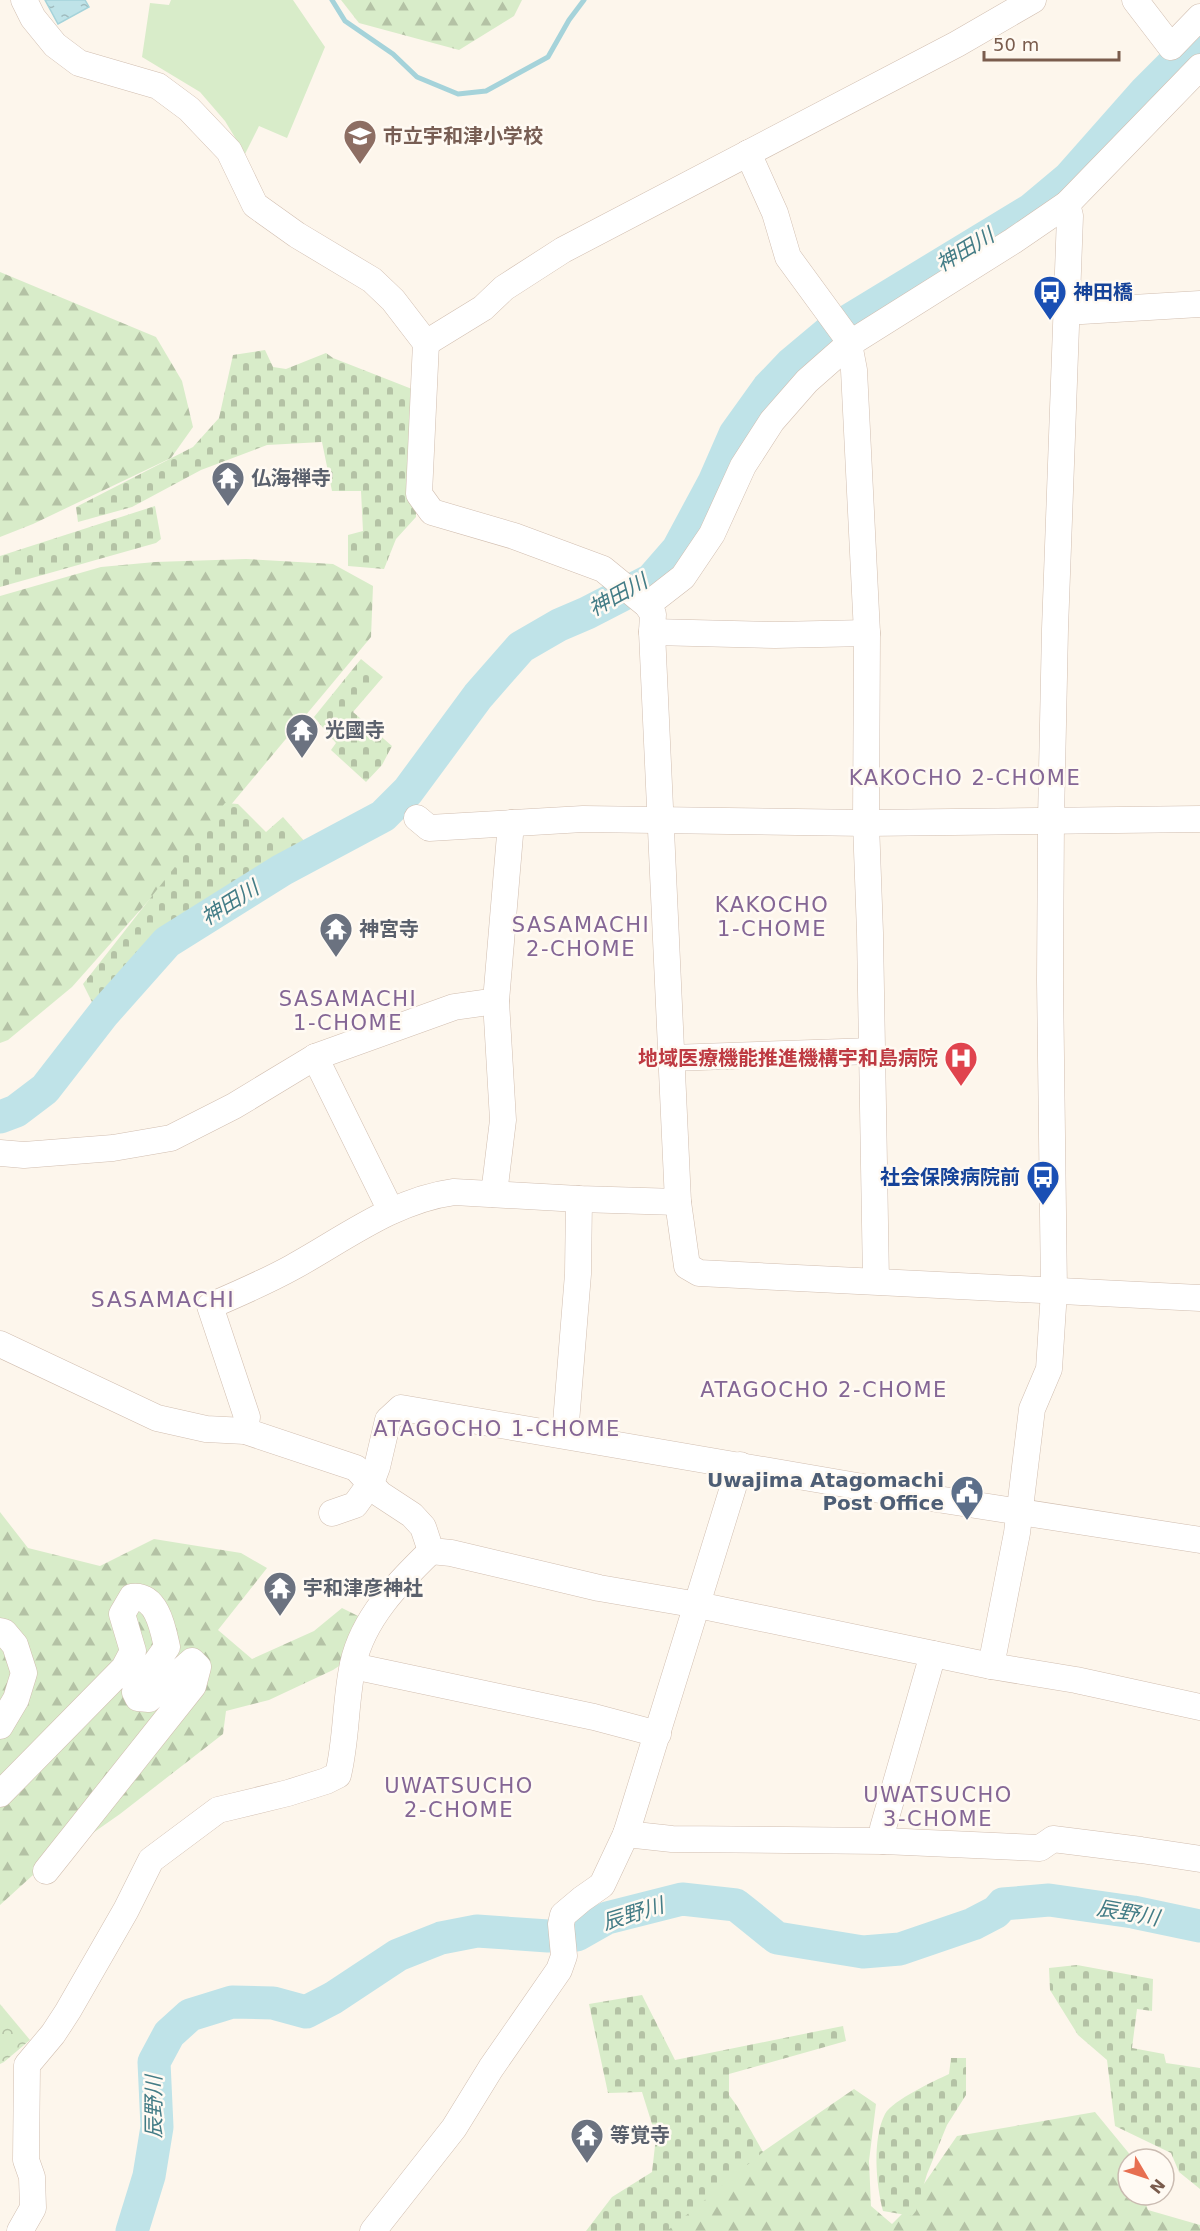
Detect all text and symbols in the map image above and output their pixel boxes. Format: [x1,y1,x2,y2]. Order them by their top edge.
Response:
scale bar [984,24,1119,62]
text: 50 m [993,34,1039,55]
school or university icon: 市立宇和津小学校 [342,118,378,165]
place label: 市立宇和津小学校 [383,124,543,148]
water label: 神田川 [932,222,1000,277]
bus stop icon: 神田橋 [1032,274,1068,321]
place label: 神田橋 [1073,280,1133,304]
temple icon: 仏海禅寺 [210,460,246,507]
place label: 仏海禅寺 [251,466,331,490]
water label: 神田川 [585,568,653,621]
temple icon: 光國寺 [284,712,320,759]
place label: 光國寺 [325,718,385,742]
district label: KAKOCHO 2-CHOME [849,766,1081,790]
water label: 神田川 [197,875,265,930]
district label: KAKOCHO 1-CHOME [715,893,829,941]
temple icon: 神宮寺 [318,911,354,958]
district label: SASAMACHI 2-CHOME [512,913,650,961]
place label: 神宮寺 [359,917,419,941]
district label: SASAMACHI 1-CHOME [279,987,417,1035]
hospital icon: 地域医療機能推進機構宇和島病院 [943,1040,979,1087]
place label: 地域医療機能推進機構宇和島病院 [638,1046,938,1070]
bus stop icon: 社会保険病院前 [1025,1159,1061,1206]
place label: 社会保険病院前 [880,1165,1020,1189]
district label: SASAMACHI [91,1287,235,1312]
district label: ATAGOCHO 2-CHOME [700,1378,948,1402]
district label: ATAGOCHO 1-CHOME [373,1417,621,1441]
place label: Uwajima Atagomachi Post Office [707,1468,944,1515]
public building icon: Uwajima Atagomachi Post Office [949,1474,985,1521]
temple icon: 宇和津彦神社 [262,1570,298,1617]
place label: 宇和津彦神社 [303,1576,423,1600]
district label: UWATSUCHO 2-CHOME [384,1774,534,1822]
district label: UWATSUCHO 3-CHOME [863,1783,1013,1831]
water label: 辰野川 [599,1893,669,1935]
water label: 辰野川 [1095,1896,1163,1931]
water label: 辰野川 [142,2074,166,2139]
temple icon: 等覚寺 [569,2117,605,2164]
place label: 等覚寺 [610,2123,670,2147]
north arrow [1116,2147,1176,2207]
text: N [1146,2175,1169,2197]

